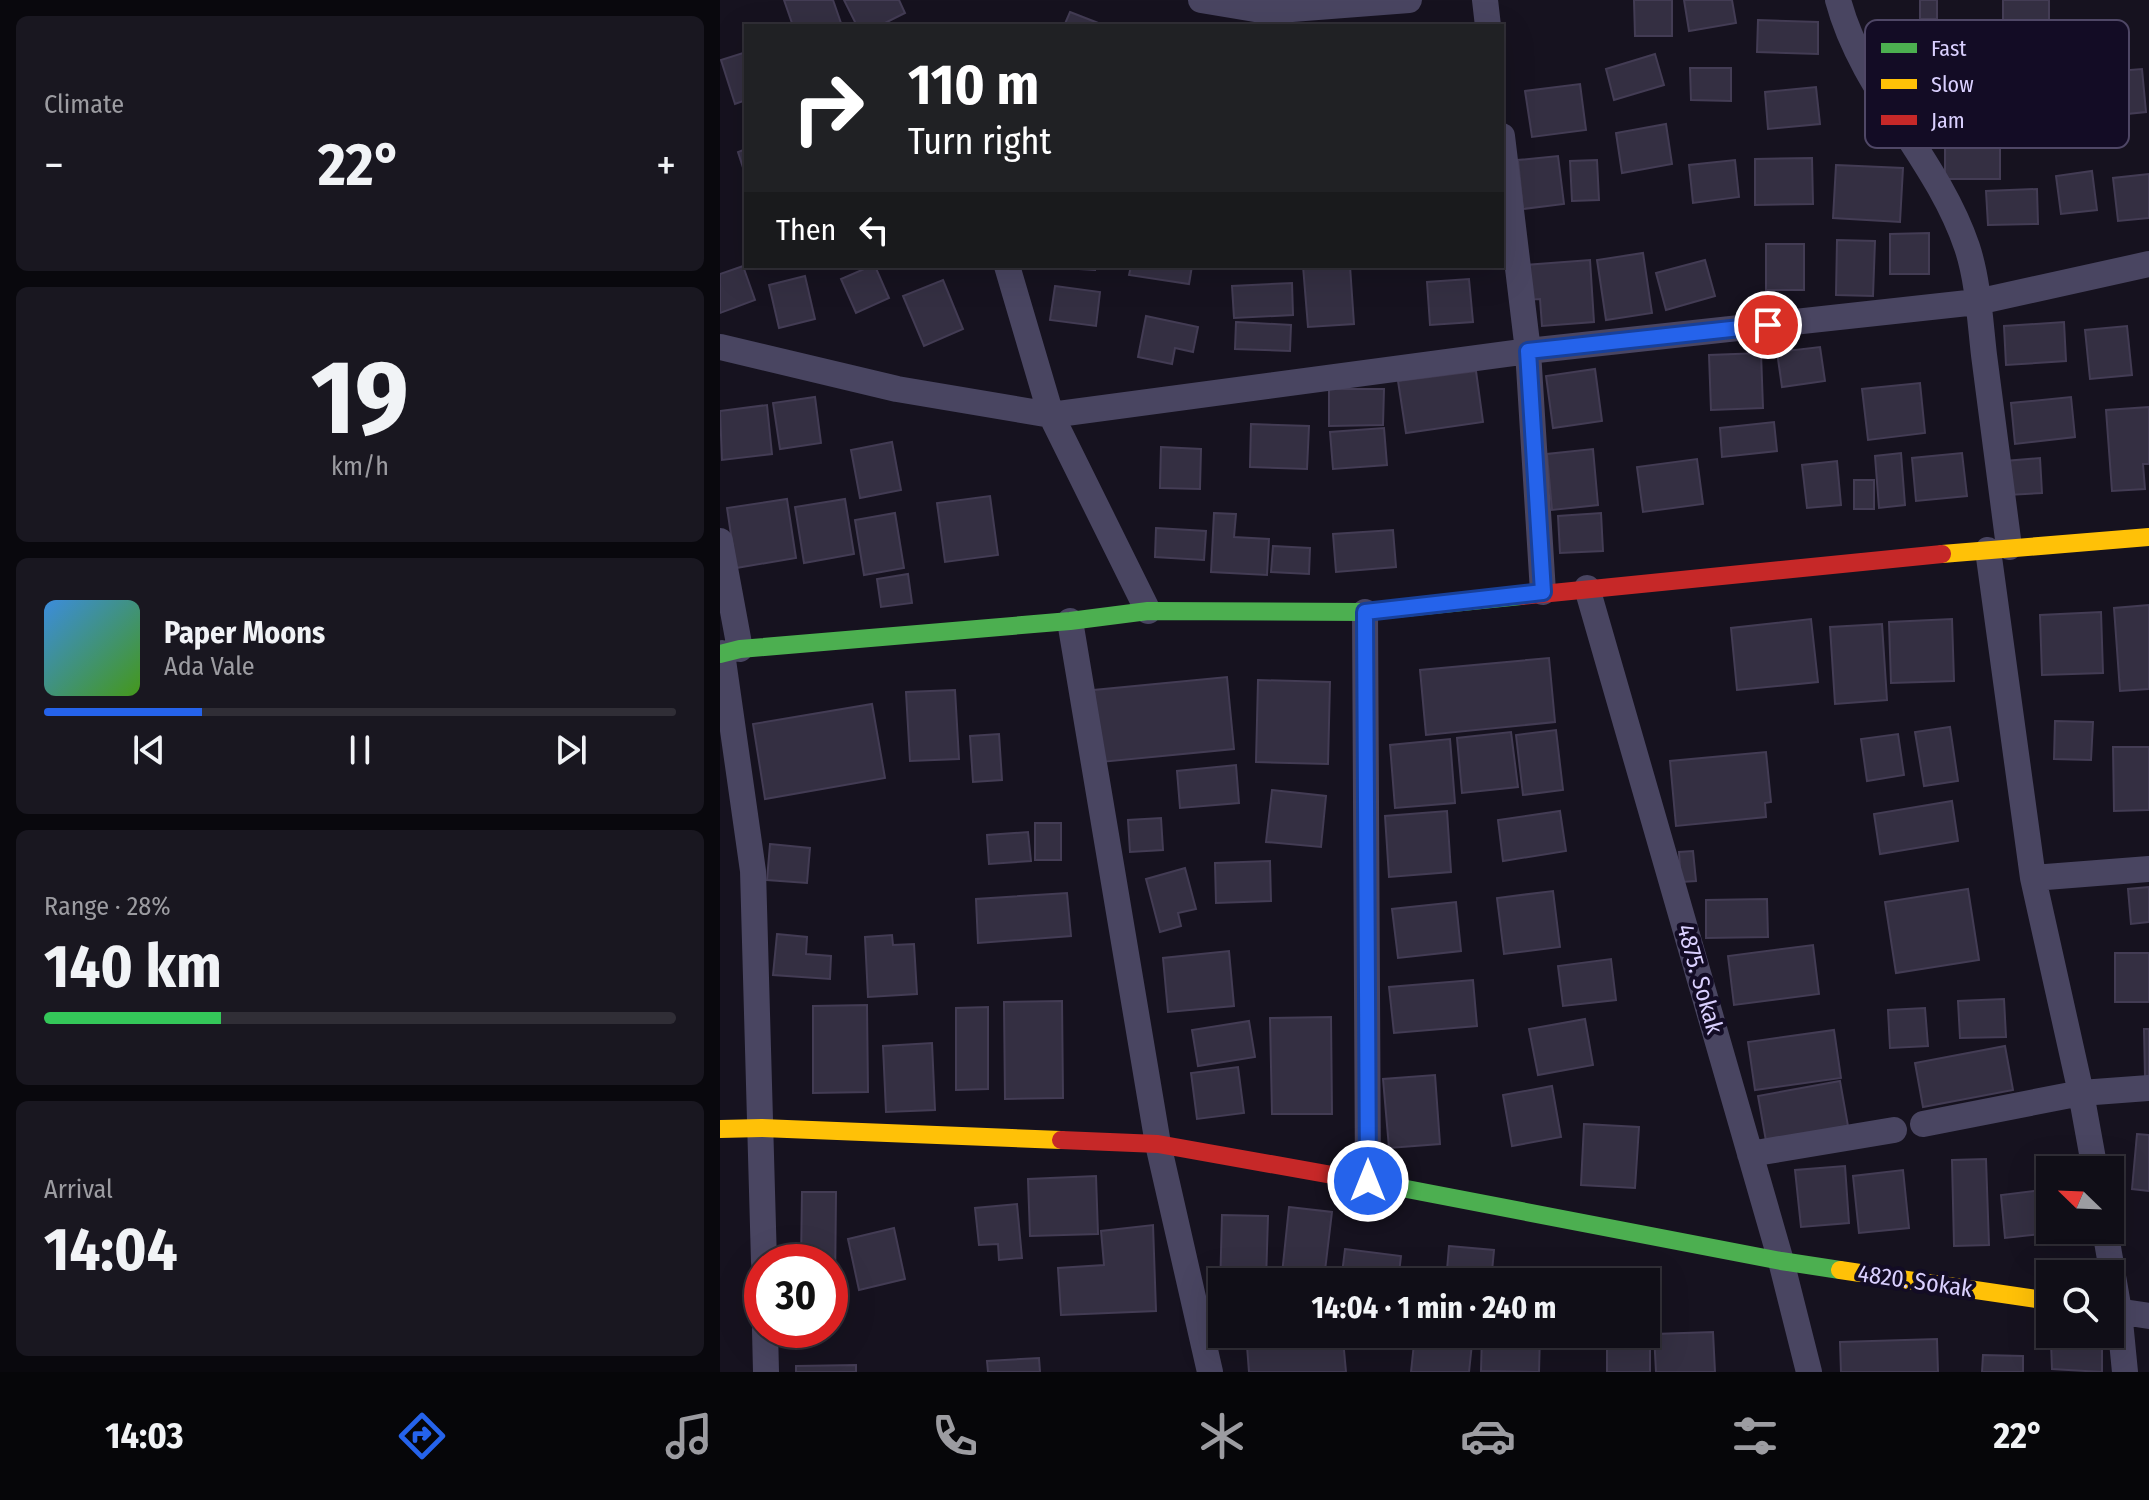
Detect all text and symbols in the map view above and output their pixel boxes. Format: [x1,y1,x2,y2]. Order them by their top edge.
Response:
legend [1865,20,2129,148]
text: Fast [1931,35,1967,62]
text: 110 m [908,52,1039,119]
icon: right [776,56,880,160]
text: Slow [1931,71,1974,98]
text: Climate [44,89,124,120]
text: Jam [1931,107,1965,134]
text: Turn right [908,120,1051,164]
text: 22° [318,129,402,201]
text: − [44,139,64,192]
text: + [656,139,676,192]
icon: left [852,208,896,252]
text: Then [776,212,836,248]
pin [1734,291,1802,359]
icon: arrive [1746,303,1790,347]
text: 19 [311,336,409,461]
text: km/h [331,451,389,482]
text: Paper Moons [164,615,325,651]
text: Ada Vale [164,651,255,682]
icon: previous [127,728,171,772]
icon: pause [338,728,382,772]
icon: next [549,728,593,772]
text: Range · 28% [44,891,171,922]
street label: 4875. Sokak [1671,921,1729,1038]
text: 140 km [44,931,222,1003]
position arrow [1326,1139,1410,1223]
north arrow [2036,1156,2124,1244]
map controls [2036,1156,2124,1348]
text: Arrival [44,1174,113,1205]
text: 14:04 [44,1214,178,1286]
speed limit sign: 30 [744,1244,848,1348]
street label: 4820. Sokak [1856,1259,1975,1303]
button: search [2036,1260,2124,1348]
text: 14:04 · 1 min · 240 m [1311,1290,1557,1326]
icon: directions [394,1408,450,1464]
icon: music [661,1408,717,1464]
icon: phone [927,1408,983,1464]
icon: climate [1194,1408,1250,1464]
icon: car [1460,1408,1516,1464]
icon: filters [1727,1408,1783,1464]
text: 14:03 [105,1414,184,1458]
text: 22° [1994,1414,2044,1458]

